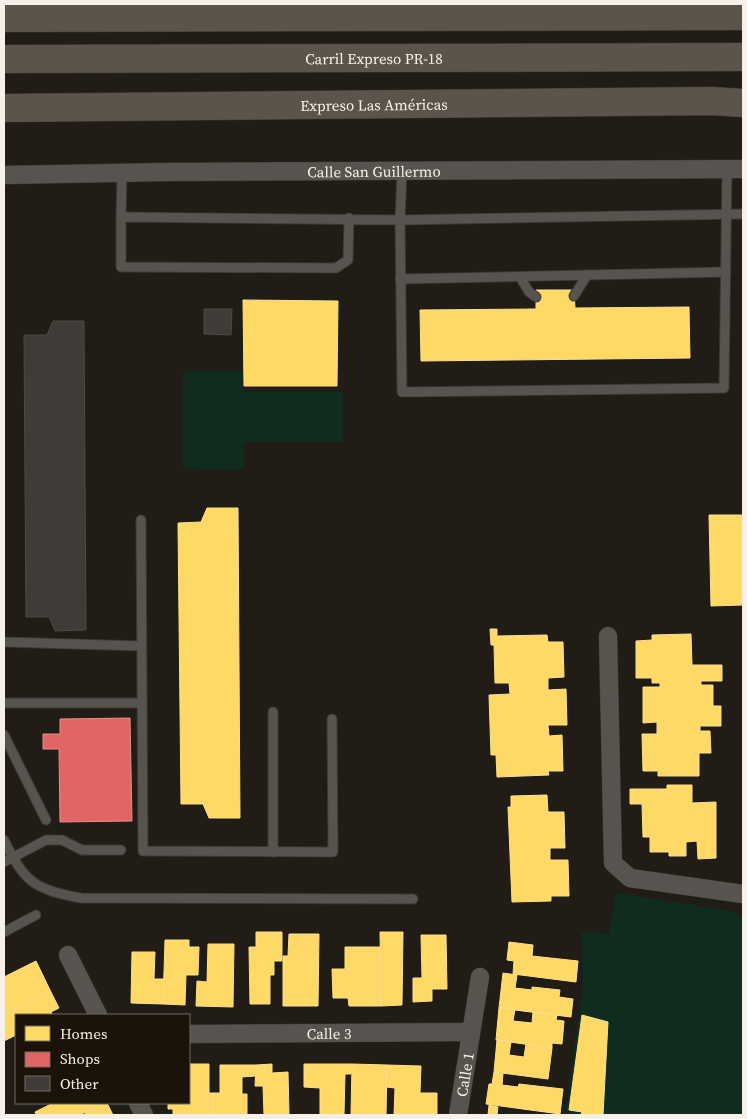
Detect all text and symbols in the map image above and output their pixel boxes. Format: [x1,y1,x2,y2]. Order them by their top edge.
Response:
street label: Carril Expreso PR-18 [305,47,443,69]
street label: Expreso Las Américas [300,93,448,116]
street label: Calle San Guillermo [307,160,441,182]
legend [15,1014,190,1104]
street label: Calle 3 [307,1022,351,1044]
text: Homes [60,1023,107,1044]
text: Shops [60,1048,100,1069]
street label: Calle 1 [451,1051,478,1098]
text: Other [60,1073,99,1094]

